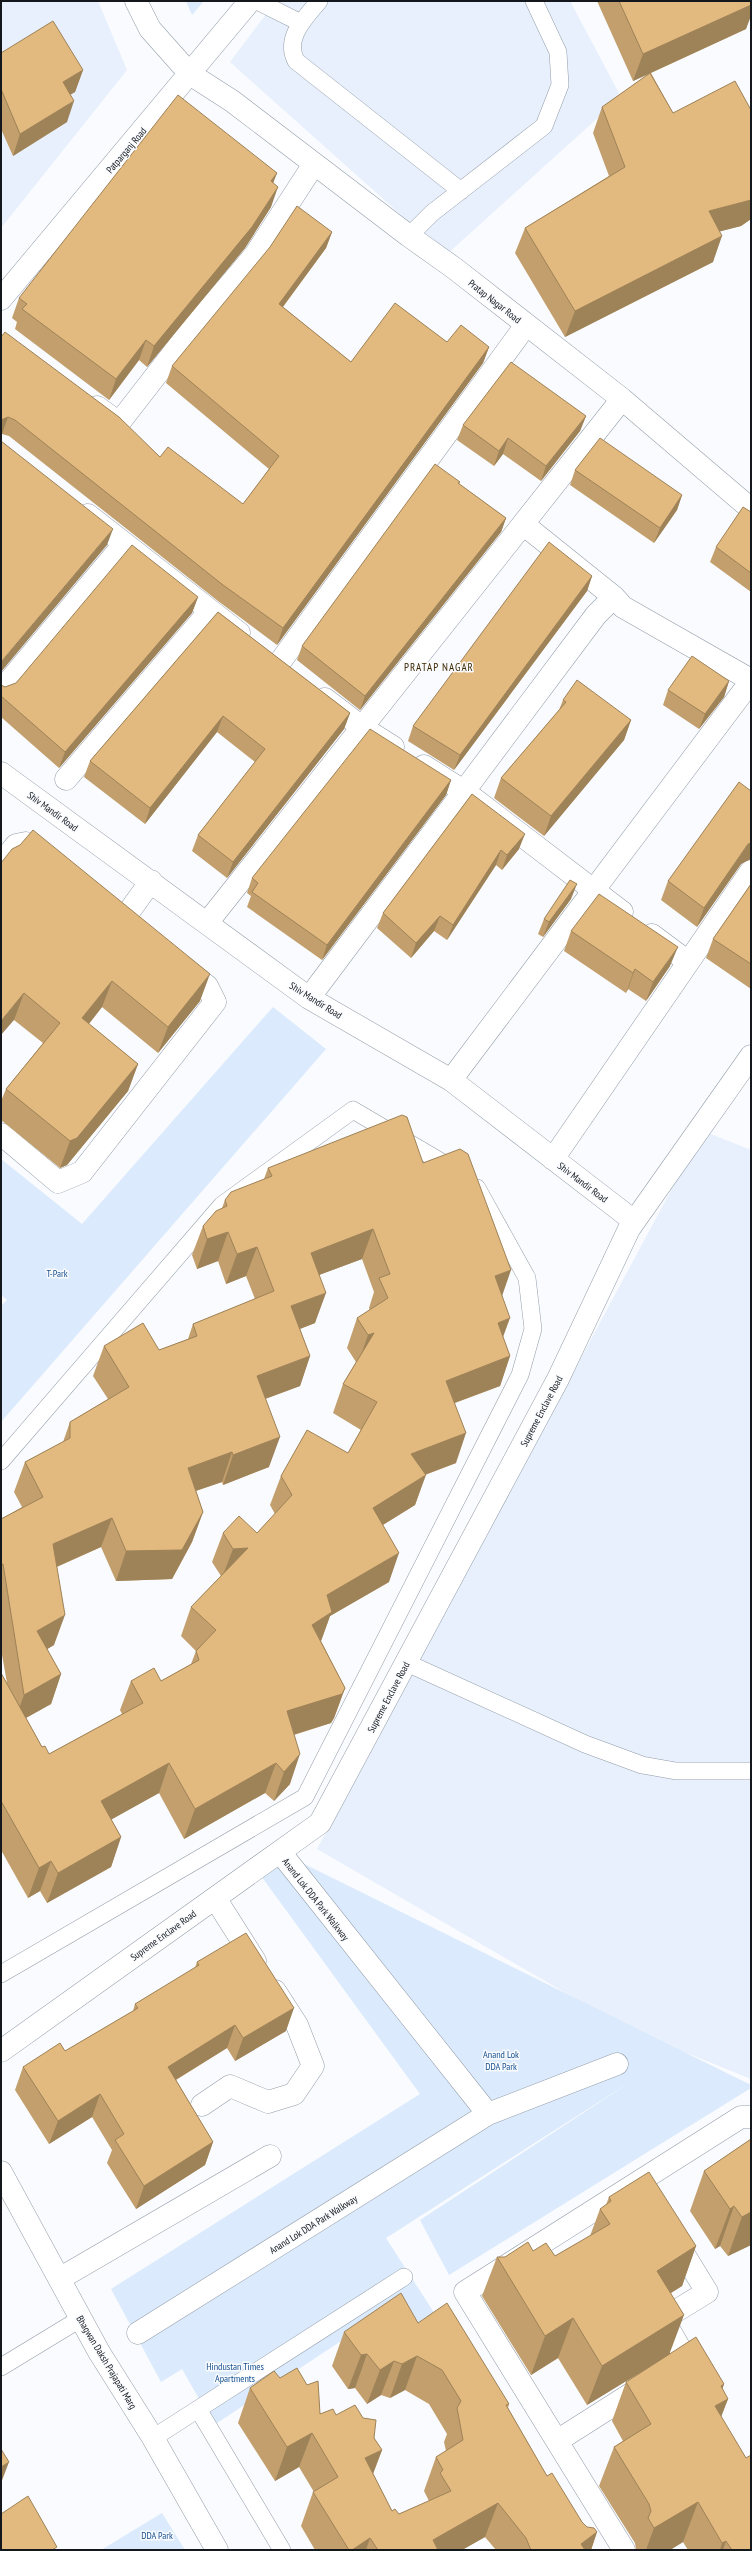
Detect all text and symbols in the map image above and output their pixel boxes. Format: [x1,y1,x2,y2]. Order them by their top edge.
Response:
street label: Patparganj Road [103,125,149,176]
street label: Pratap Nagar Road [466,277,524,326]
district label: PRATAP NAGAR [404,660,474,674]
street label: Shiv Mandir Road [25,789,81,834]
street label: Shiv Mandir Road [287,979,345,1022]
street label: Shiv Mandir Road [555,1159,610,1206]
park label: T-Park [46,1267,68,1280]
street label: Supreme Enclave Road [517,1374,566,1449]
street label: Supreme Enclave Road [364,1660,413,1735]
street label: Anand Lok DDA Park Walkway [279,1855,352,1943]
street label: Supreme Enclave Road [128,1907,199,1964]
park label: Anand Lok DDA Park [483,2048,519,2073]
street label: Anand Lok DDA Park Walkway [267,2192,360,2257]
street label: Bhagwan Daksh Prajapati Marg [73,2313,140,2411]
park label: Hindustan Times Apartments [206,2360,264,2385]
park label: DDA Park [141,2529,173,2542]

